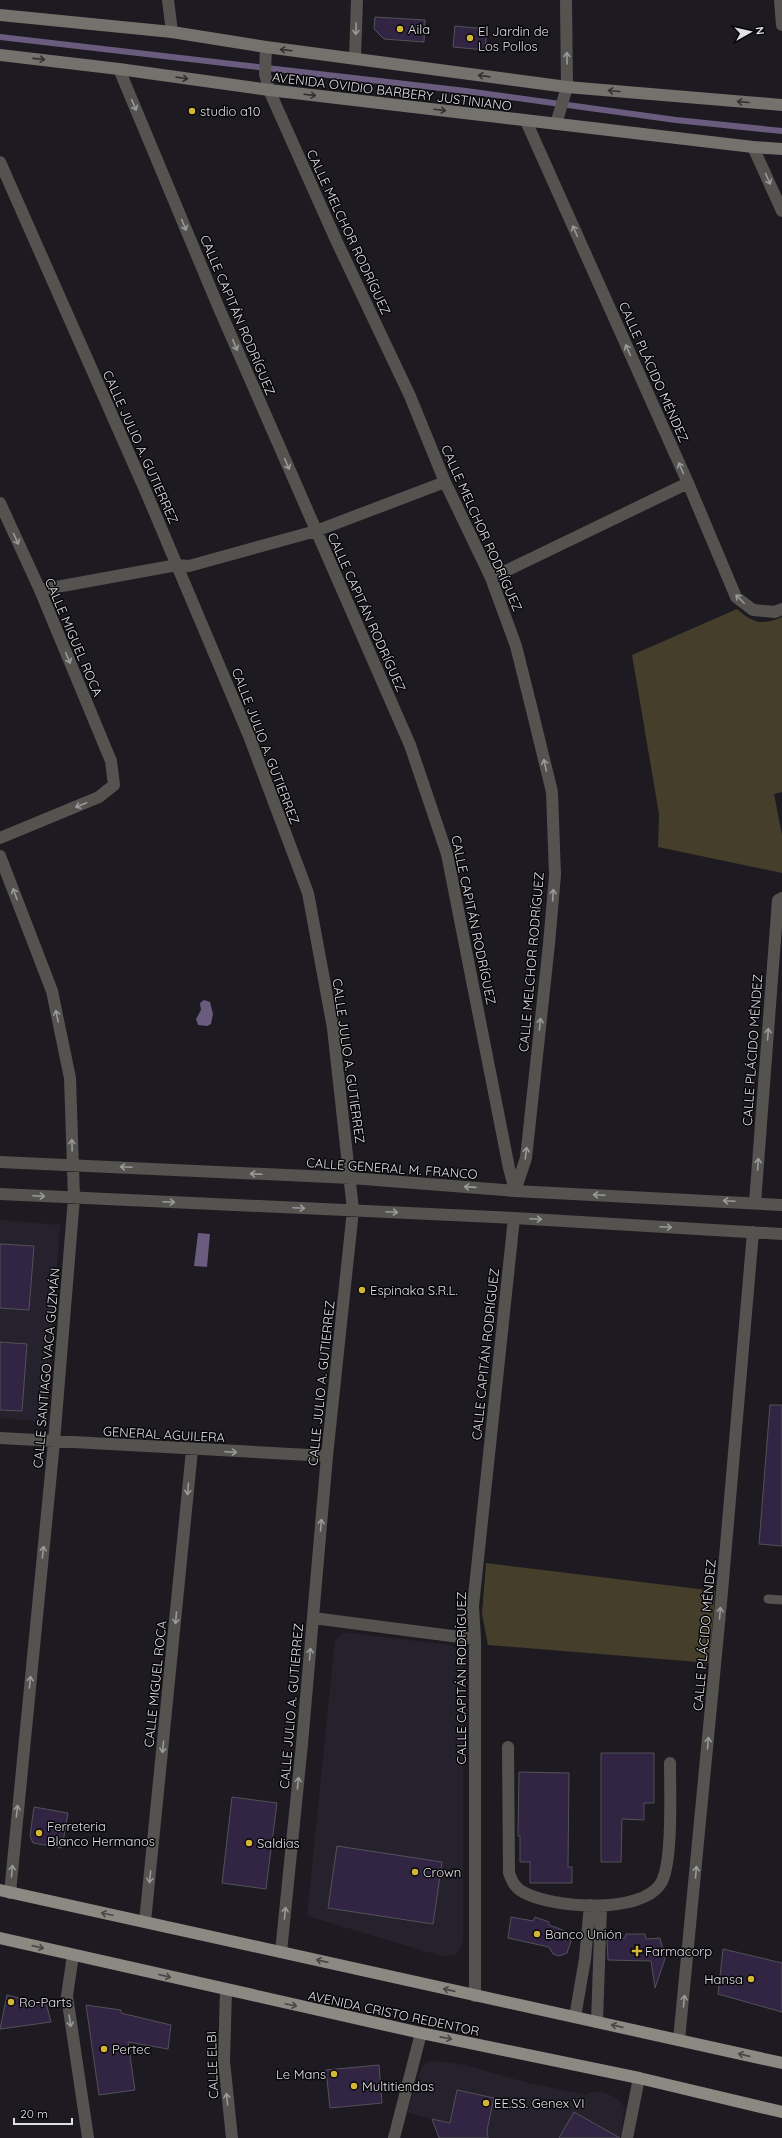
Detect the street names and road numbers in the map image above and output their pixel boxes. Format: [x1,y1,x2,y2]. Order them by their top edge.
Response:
street label: AVENIDA OVIDIO BARBERY JUSTINIANO [271,68,513,114]
street label: CALLE MELCHOR RODRÍGUEZ [304,147,394,317]
street label: CALLE CAPITÁN RODRÍGUEZ [197,232,279,398]
street label: CALLE PLÁCIDO MÉNDEZ [616,299,692,445]
street label: CALLE JULIO A. GUTIERREZ [100,368,182,526]
street label: CALLE MELCHOR RODRÍGUEZ [438,442,526,614]
street label: CALLE CAPITÁN RODRÍGUEZ [325,530,409,694]
street label: CALLE MIGUEL ROCA [42,575,106,699]
street label: CALLE JULIO A. GUTIERREZ [229,665,303,827]
street label: CALLE CAPITÁN RODRÍGUEZ [448,834,500,1006]
street label: CALLE MELCHOR RODRÍGUEZ [515,871,547,1053]
street label: CALLE PLÁCIDO MÉNDEZ [739,974,765,1126]
street label: CALLE JULIO A. GUTIERREZ [330,978,368,1144]
street label: CALLE GENERAL M. FRANCO [306,1154,478,1182]
street label: CALLE SANTIAGO VACA GUZMÁN [29,1267,63,1469]
street label: CALLE CAPITÁN RODRÍGUEZ [468,1267,502,1441]
street label: CALLE JULIO A. GUTIERREZ [304,1299,338,1467]
street label: GENERAL AGUILERA [103,1423,226,1445]
street label: CALLE PLÁCIDO MÉNDEZ [689,1559,719,1711]
street label: CALLE CAPITÁN RODRÍGUEZ [453,1592,469,1764]
street label: CALLE MIGUEL ROCA [140,1619,170,1748]
street label: CALLE JULIO A. GUTIERREZ [276,1622,306,1790]
street label: AVENIDA CRISTO REDENTOR [307,1987,481,2039]
street label: CALLE ELBI [203,2031,221,2099]

